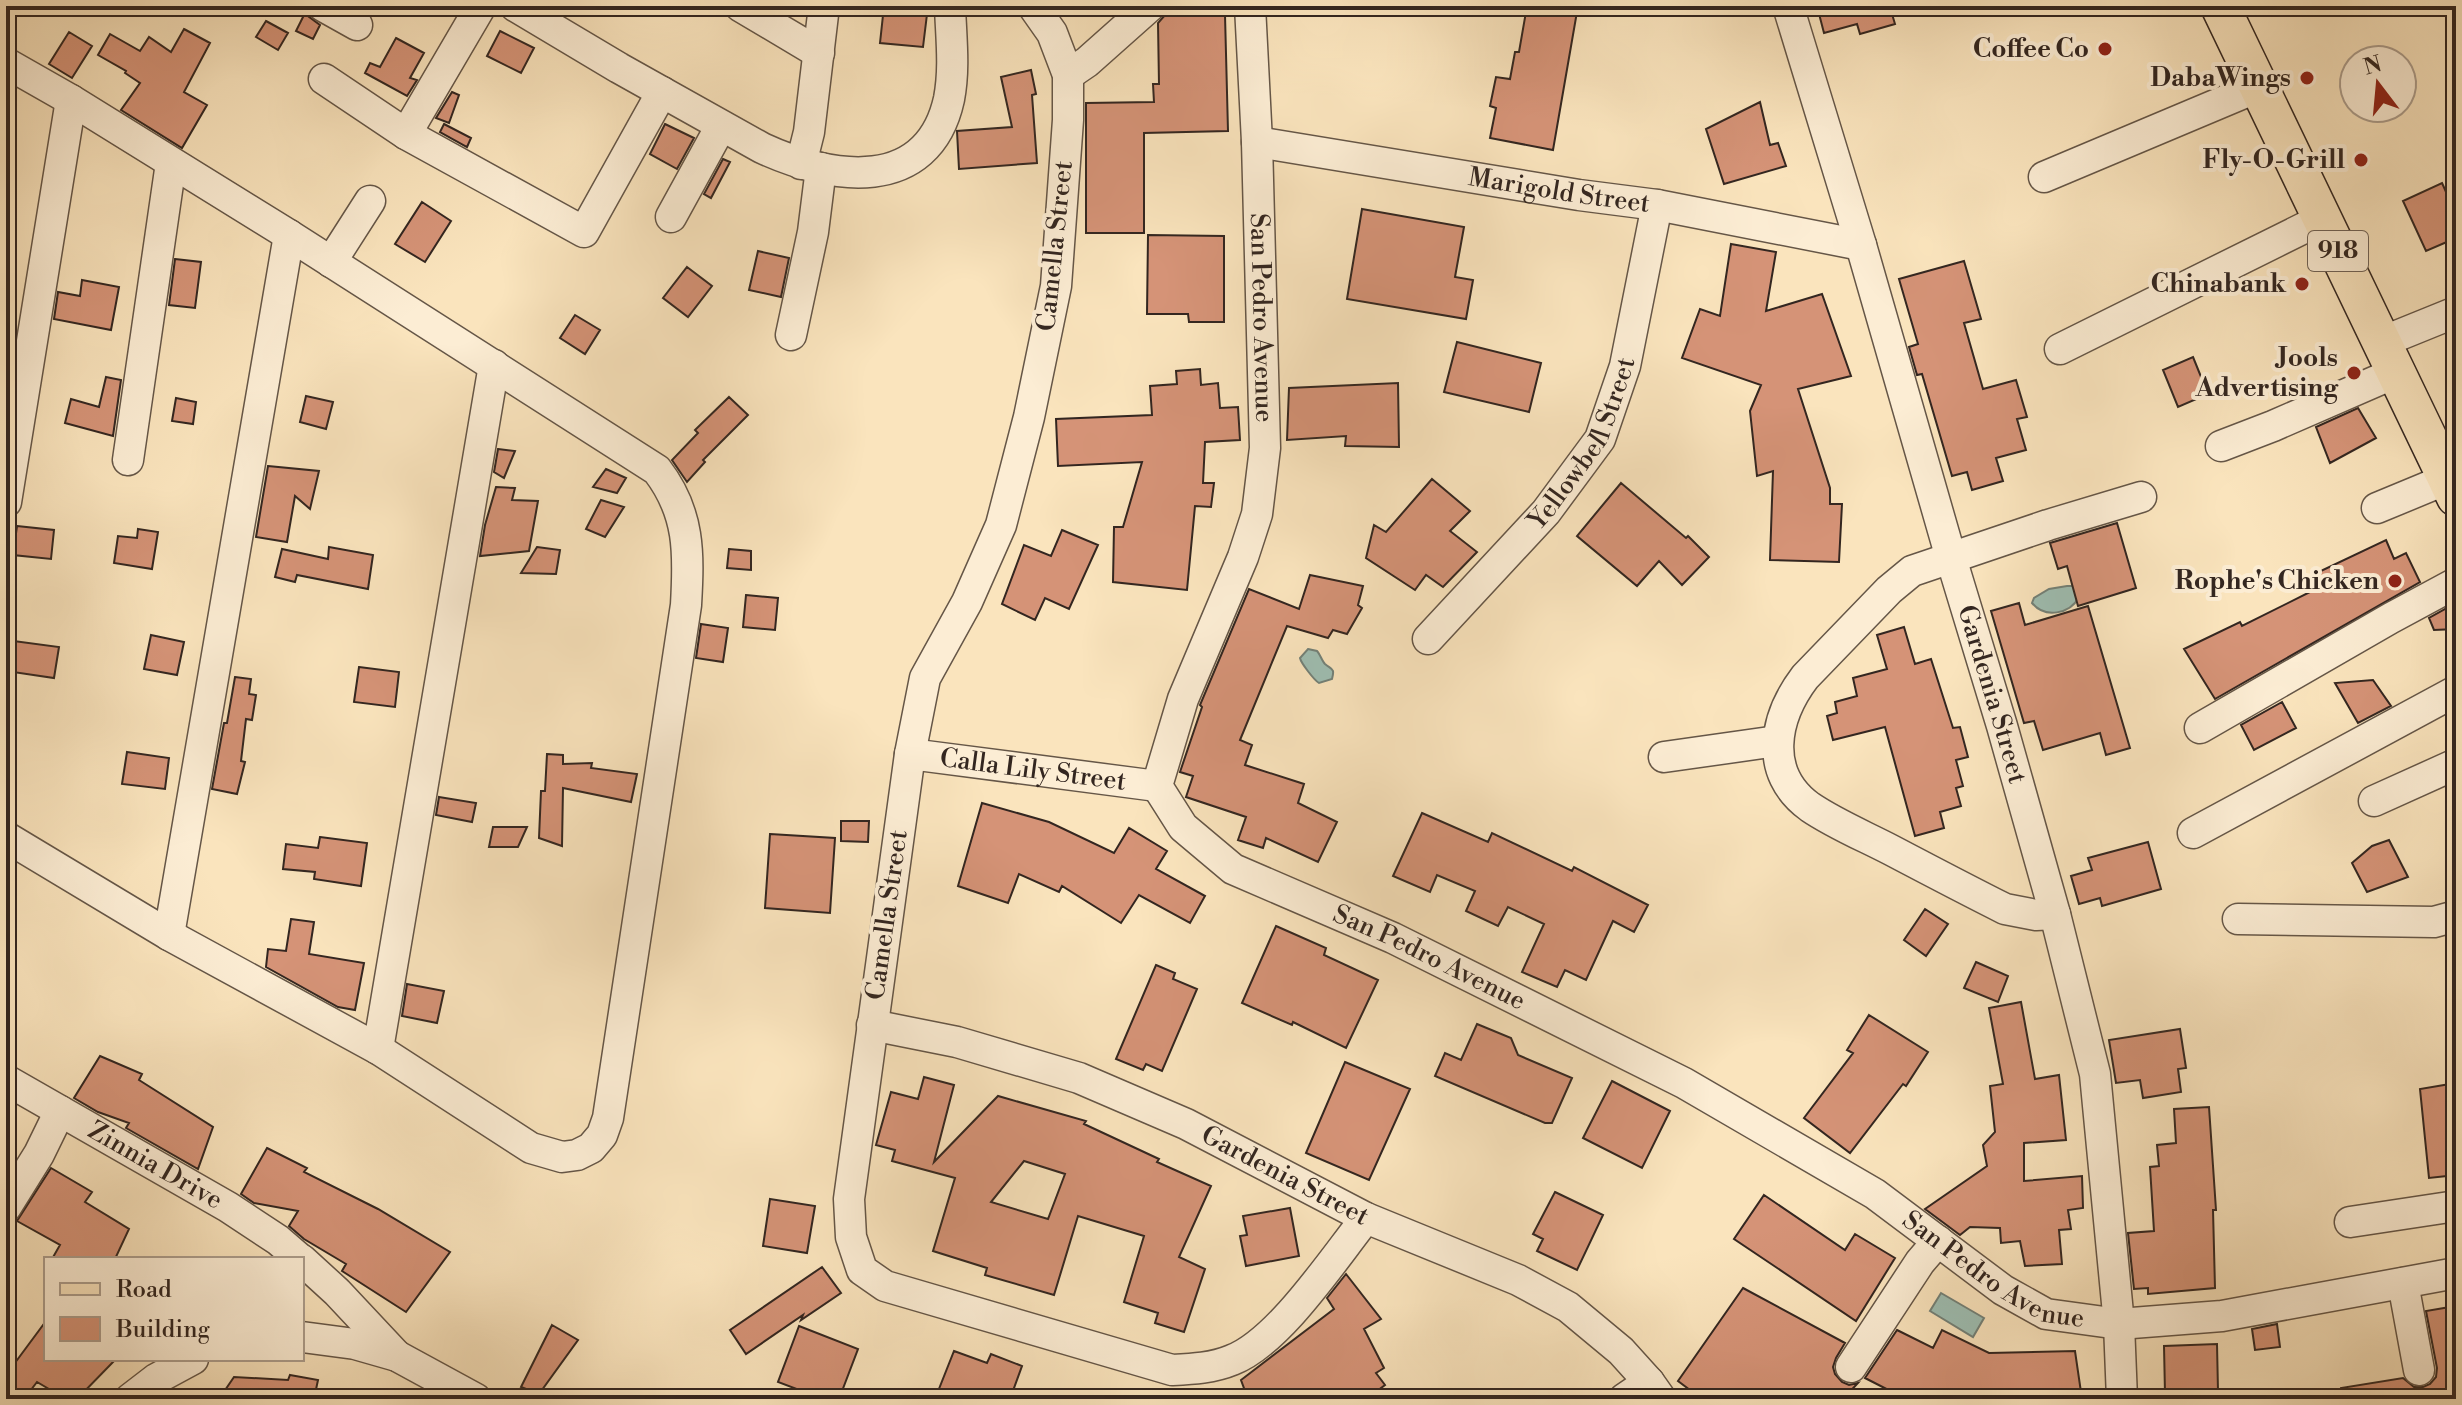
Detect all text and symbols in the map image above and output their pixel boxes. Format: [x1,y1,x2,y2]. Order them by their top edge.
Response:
place label: Coffee Co [1973,33,2089,65]
marker: Coffee Co [2096,40,2114,58]
north arrow [2338,44,2418,124]
text: N [2361,51,2386,82]
place label: DabaWings [2150,62,2291,94]
marker: DabaWings [2298,69,2316,87]
place label: Fly-O-Grill [2203,144,2345,176]
marker: Fly-O-Grill [2352,151,2370,169]
street label: Camella Street [1030,159,1080,333]
street label: Marigold Street [1466,161,1652,220]
street label: San Pedro Avenue [1243,213,1280,423]
road number: 918 [2308,231,2368,271]
place label: Chinabank [2151,268,2287,300]
marker: Chinabank [2293,275,2311,293]
place label: Jools Advertising [2195,342,2339,404]
street label: Yellowbell Street [1520,355,1642,538]
marker: Jools Advertising [2345,364,2363,382]
place label: Rophe's Chicken [2175,565,2379,597]
marker: Rophe's Chicken [2386,572,2404,590]
street label: Gardenia Street [1950,601,2033,787]
street label: Calla Lily Street [938,742,1128,798]
street label: Camella Street [859,828,915,1002]
street label: San Pedro Avenue [1328,898,1531,1017]
street label: Zinnia Drive [82,1114,228,1217]
street label: Gardenia Street [1196,1119,1374,1233]
street label: San Pedro Avenue [1896,1204,2086,1335]
legend [44,1257,304,1361]
text: Road [116,1275,172,1305]
text: Building [115,1315,210,1345]

